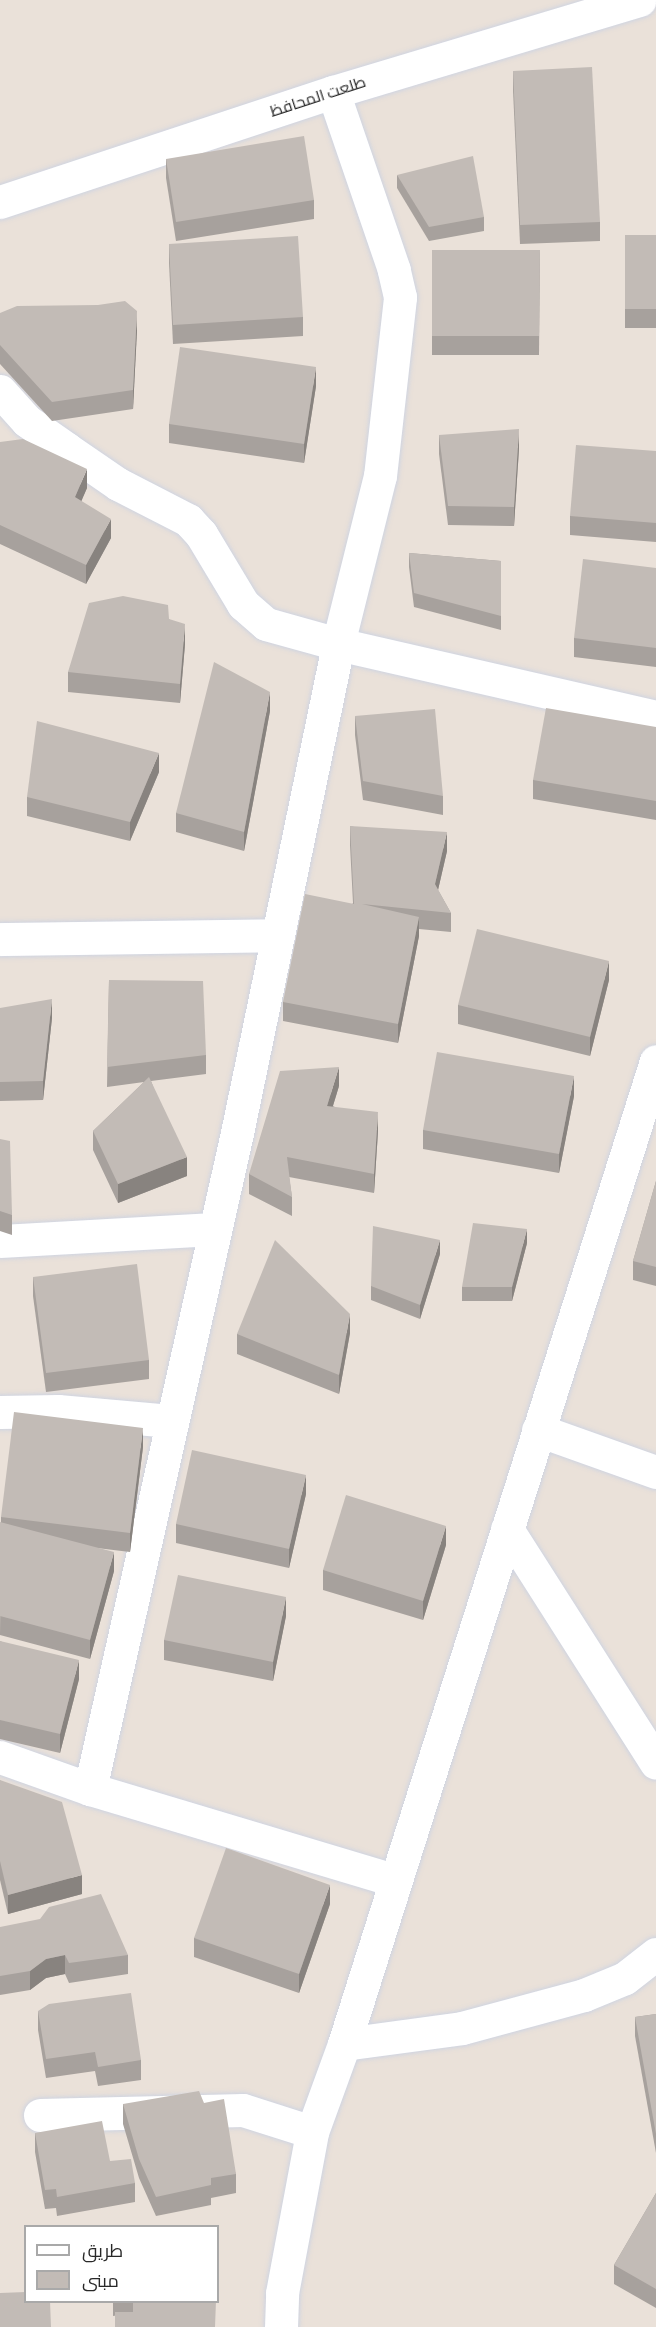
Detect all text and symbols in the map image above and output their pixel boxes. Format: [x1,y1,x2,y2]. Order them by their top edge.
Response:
street label: طلعت المحافظ [268,72,368,122]
legend [24,2225,219,2303]
text: طريق [82,2239,123,2264]
text: مبنى [82,2269,119,2294]

